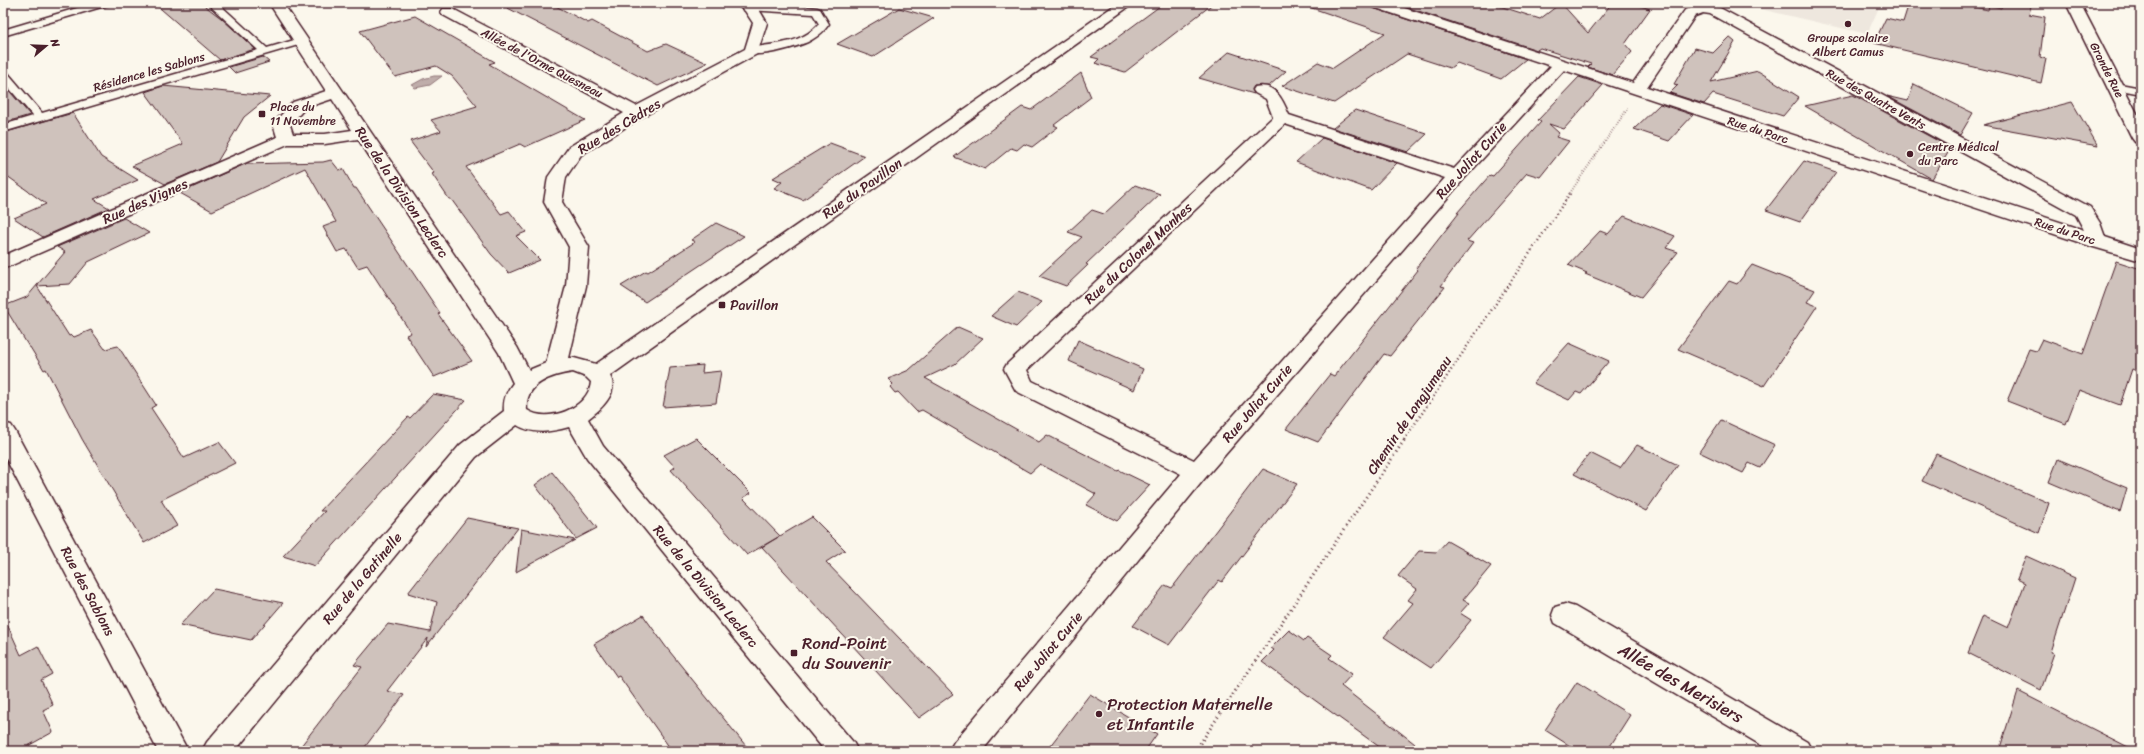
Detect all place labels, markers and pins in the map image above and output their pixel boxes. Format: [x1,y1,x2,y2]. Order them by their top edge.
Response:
marker: Groupe scolaire Albert Camus [1843,19,1853,29]
place label: Groupe scolaire Albert Camus [1807,27,1889,63]
place label: Place du 11 Novembre [270,96,336,132]
marker: Place du 11 Novembre [257,109,267,119]
place label: Centre Médical du Parc [1918,136,1999,172]
marker: Centre Médical du Parc [1905,149,1915,159]
place label: Pavillon [730,293,779,318]
marker: Pavillon [717,300,727,310]
place label: Rond-Point du Souvenir [802,628,891,678]
marker: Rond-Point du Souvenir [789,648,799,658]
place label: Protection Maternelle et Infantile [1107,689,1273,739]
marker: Protection Maternelle et Infantile [1094,709,1104,719]

